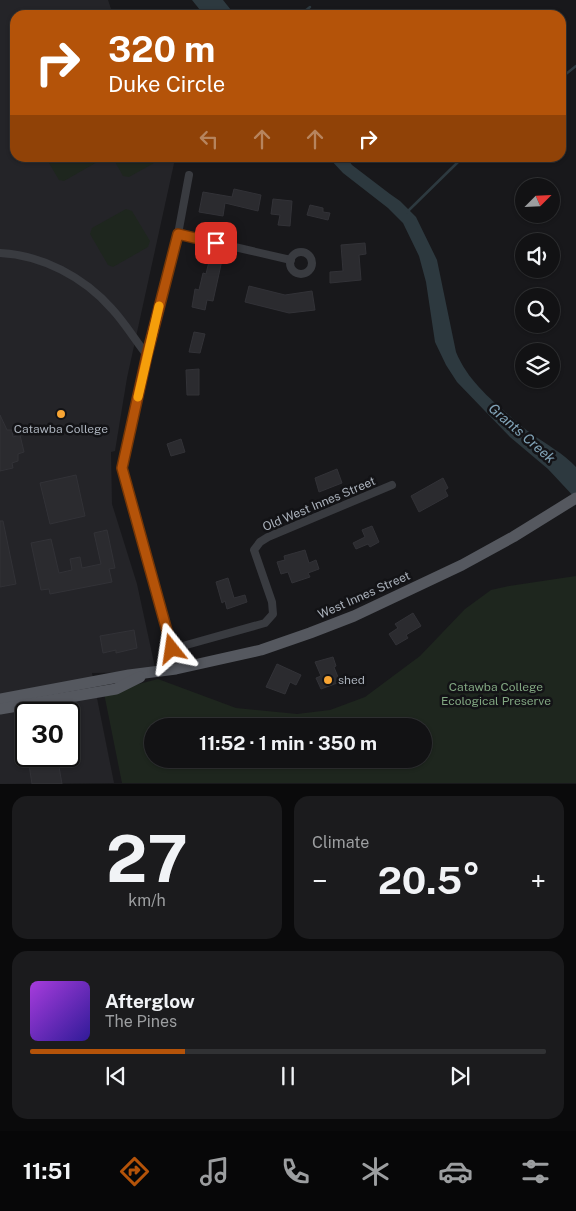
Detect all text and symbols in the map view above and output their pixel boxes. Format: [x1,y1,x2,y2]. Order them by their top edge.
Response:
text: 320 m [108,29,215,70]
icon: right [25,30,90,95]
text: Duke Circle [108,71,225,97]
icon: left [195,125,223,153]
icon: ahead [248,125,276,153]
icon: ahead [301,125,329,153]
icon: right [354,125,382,153]
north arrow [515,178,560,222]
map controls [515,178,560,388]
pin [195,222,237,264]
icon: arrive [202,229,230,257]
button: sound [515,233,560,278]
button: search [515,288,560,333]
button: layers [515,343,560,388]
water label: Grants Creek [486,400,559,466]
marker: Catawba College [55,408,67,420]
place label: Catawba College [14,422,108,436]
street label: Old West Innes Street [261,474,378,534]
street label: West Innes Street [316,568,412,622]
position arrow [145,622,197,674]
place label: shed [338,673,365,687]
marker: shed [322,674,334,686]
park label: Catawba College Ecological Preserve [441,680,551,708]
speed limit sign: 30 [15,702,80,767]
text: 11:52 · 1 min · 350 m [199,732,377,754]
text: 27 [106,820,188,897]
text: Climate [312,833,369,852]
text: 20.5° [378,858,480,903]
text: − [312,864,328,897]
text: + [530,864,546,897]
text: km/h [128,891,166,910]
text: Afterglow [105,990,195,1012]
text: The Pines [105,1012,177,1031]
icon: previous [102,1062,130,1090]
icon: pause [274,1062,302,1090]
icon: next [446,1062,474,1090]
icon: directions [117,1154,152,1189]
icon: music [197,1154,232,1189]
icon: phone [278,1154,313,1189]
icon: climate [358,1154,393,1189]
icon: car [438,1154,473,1189]
icon: filters [518,1154,553,1189]
text: 11:51 [23,1158,72,1184]

